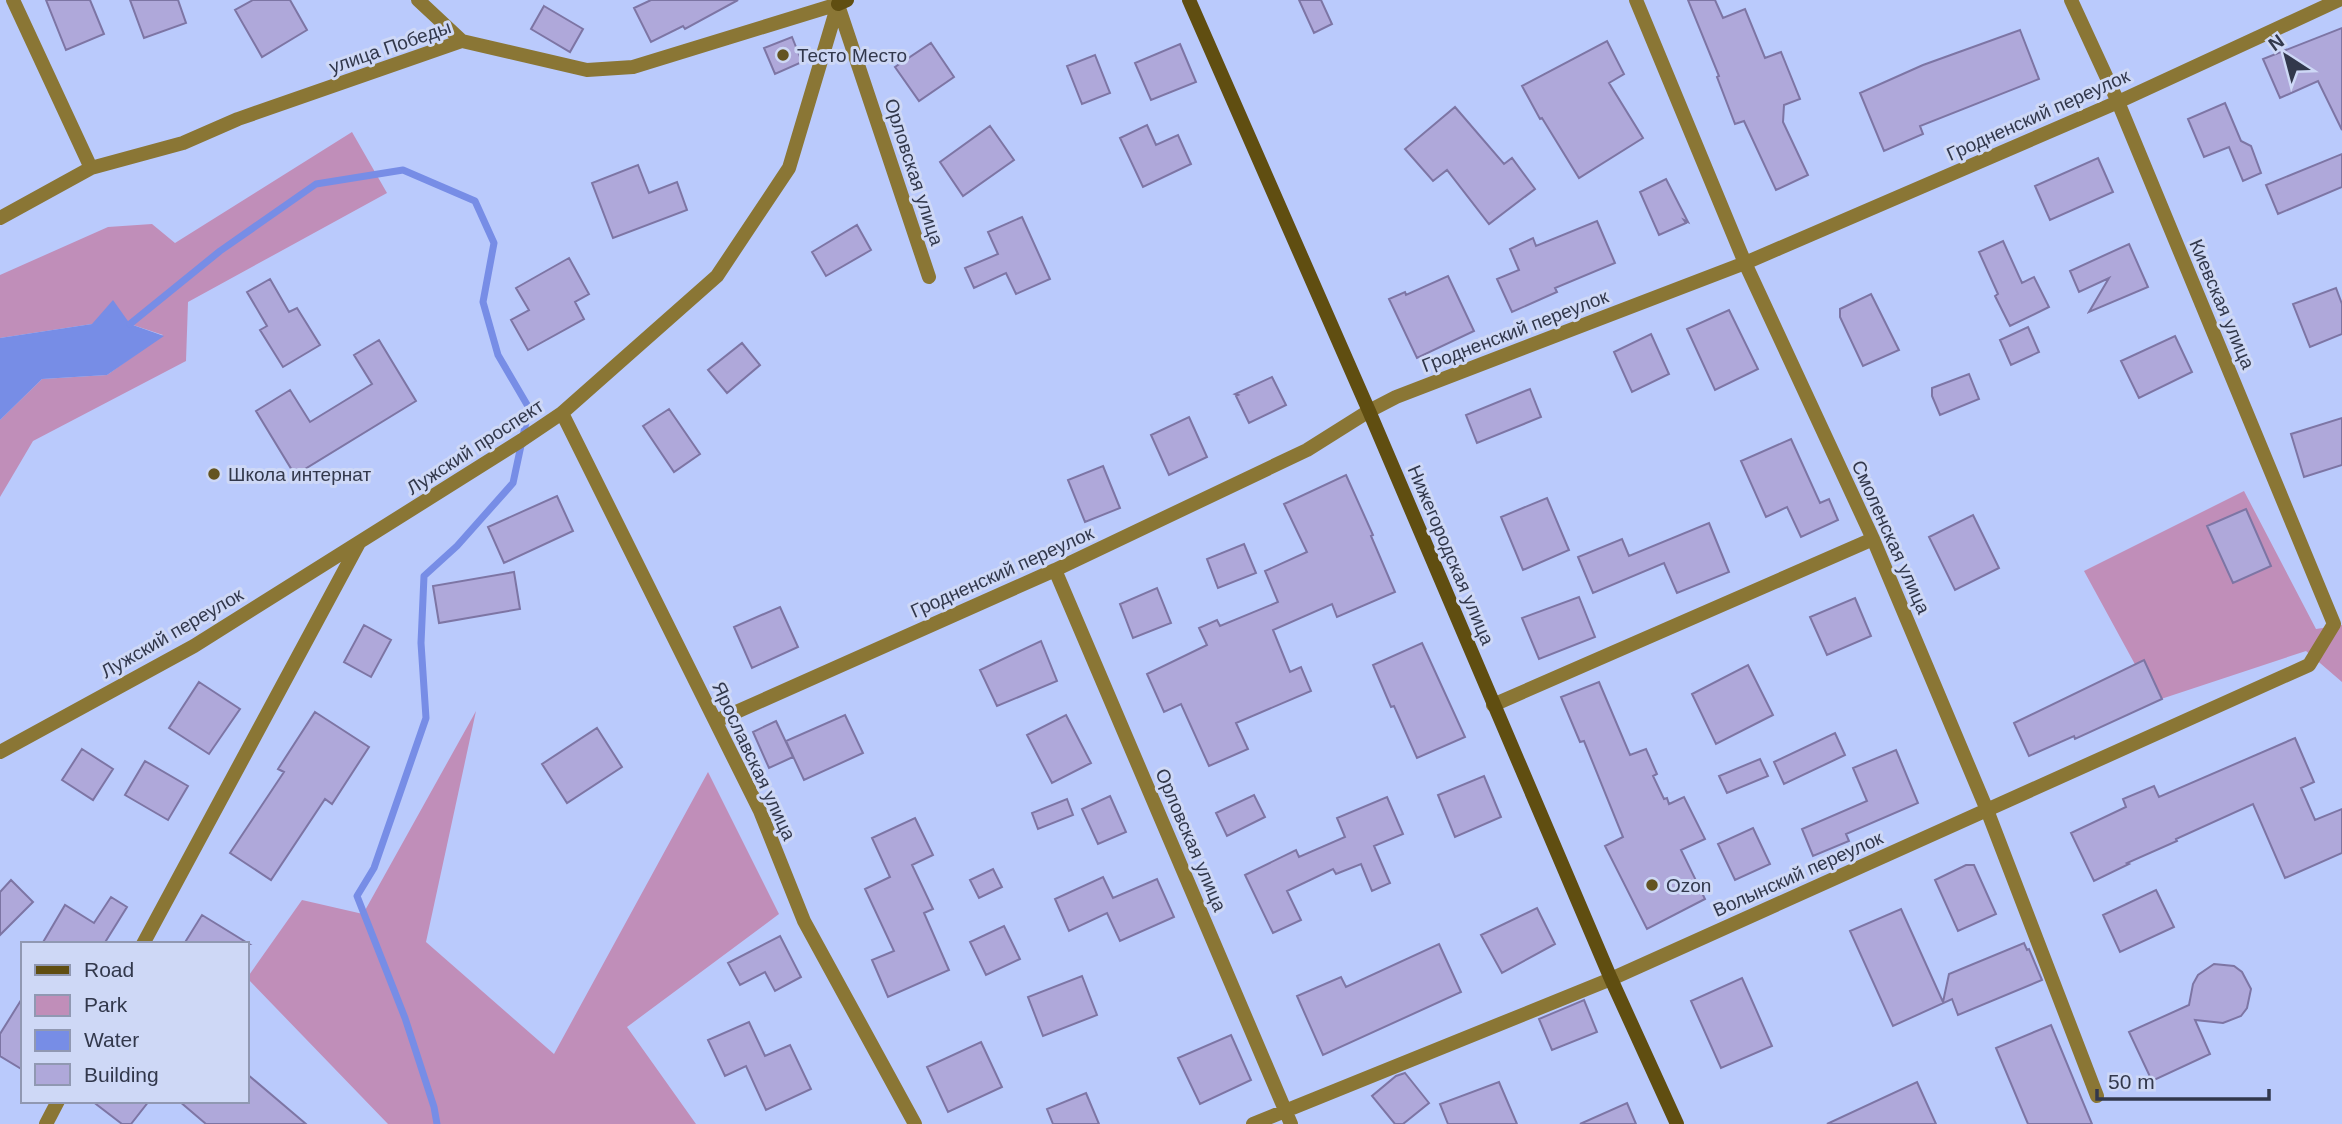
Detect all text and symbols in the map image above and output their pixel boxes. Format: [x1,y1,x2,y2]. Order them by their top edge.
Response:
street label: улица Победы [326,16,454,78]
north arrow [2251,21,2321,91]
text: N [2265,30,2288,55]
place label: Тесто Место [797,45,907,66]
marker: Тесто Место [775,47,791,63]
street label: Гродненский переулок [1943,65,2133,165]
street label: Орловская улица [880,96,948,248]
street label: Киевская улица [2185,236,2259,372]
street label: Гродненский переулок [1419,285,1612,376]
street label: Лужский проспект [403,395,547,499]
street label: Смоленская улица [1848,457,1934,617]
street label: Нижегородская улица [1404,462,1499,648]
place label: Школа интернат [228,464,371,485]
marker: Школа интернат [206,466,222,482]
street label: Гродненский переулок [907,522,1097,622]
street label: Лужский переулок [97,583,247,682]
street label: Ярославская улица [708,678,800,844]
street label: Орловская улица [1151,765,1231,915]
street label: Волынский переулок [1710,827,1887,921]
place label: Ozon [1666,875,1711,896]
marker: Ozon [1644,877,1660,893]
legend [21,942,248,1103]
text: Road [84,958,134,981]
text: Park [84,993,128,1016]
text: Water [84,1028,139,1051]
scale bar [2097,1058,2268,1102]
text: Building [84,1063,159,1086]
text: 50 m [2108,1070,2155,1093]

